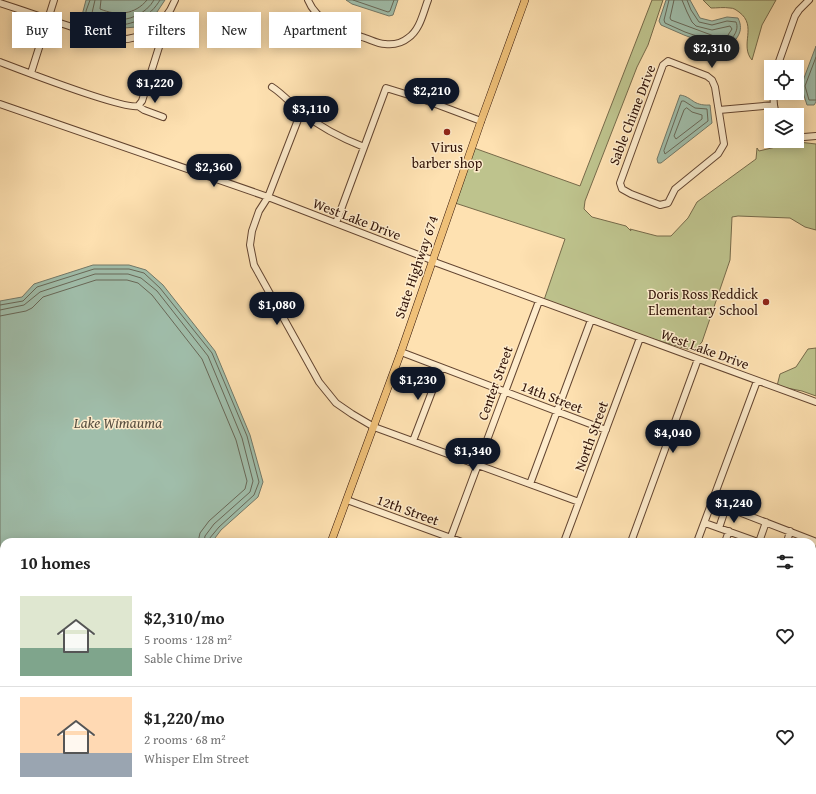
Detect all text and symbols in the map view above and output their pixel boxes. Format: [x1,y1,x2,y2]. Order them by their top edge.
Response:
chip: Buy [12,12,62,48]
chip: Rent [70,12,126,48]
chip: Filters [134,12,199,48]
chip: New [207,12,261,48]
chip: Apartment [269,12,361,48]
pin: $2,310 [679,35,745,69]
text: $2,310 [693,38,731,57]
map controls [764,60,804,148]
button: locate [764,60,804,100]
street label: Sable Chime Drive [604,61,661,168]
pin: $1,220 [122,70,188,104]
text: $1,220 [136,73,174,92]
pin: $2,210 [399,78,465,112]
text: $2,210 [413,81,451,100]
pin: $3,110 [278,96,344,130]
text: $3,110 [292,99,330,118]
button: layers [764,108,804,148]
marker: Virus barber shop [442,127,452,137]
place label: Virus barber shop [412,137,483,173]
pin: $2,360 [181,154,247,188]
text: $2,360 [195,157,233,176]
street label: West Lake Drive [310,193,404,245]
street label: State Highway 674 [389,213,443,321]
place label: Doris Ross Reddick Elementary School [648,284,759,320]
pin: $1,080 [244,292,310,326]
text: $1,080 [258,295,296,314]
marker: Doris Ross Reddick Elementary School [761,297,771,307]
street label: West Lake Drive [658,324,752,374]
street label: Center Street [472,343,518,423]
pin: $1,230 [385,367,451,401]
text: $1,230 [399,370,437,389]
street label: 14th Street [518,376,586,418]
street label: North Street [569,398,613,474]
water label: Lake Wimauma [73,412,162,433]
pin: $4,040 [640,420,706,454]
text: $4,040 [654,423,692,442]
pin: $1,340 [440,438,506,472]
text: $1,340 [454,441,492,460]
street label: 12th Street [374,490,442,530]
pin: $1,240 [701,490,767,524]
text: $1,240 [715,493,753,512]
text: 10 homes [20,550,91,575]
icon: filters [774,551,796,573]
text: $2,310/mo [144,605,225,630]
icon: home [52,612,100,660]
icon: heart [774,625,796,647]
text: 5 rooms · 128 m² [144,630,232,649]
text: Sable Chime Drive [144,649,243,668]
text: $1,220/mo [144,705,225,730]
icon: home [52,713,100,761]
icon: heart [774,726,796,748]
text: 2 rooms · 68 m² [144,730,226,749]
text: Whisper Elm Street [144,749,249,768]

